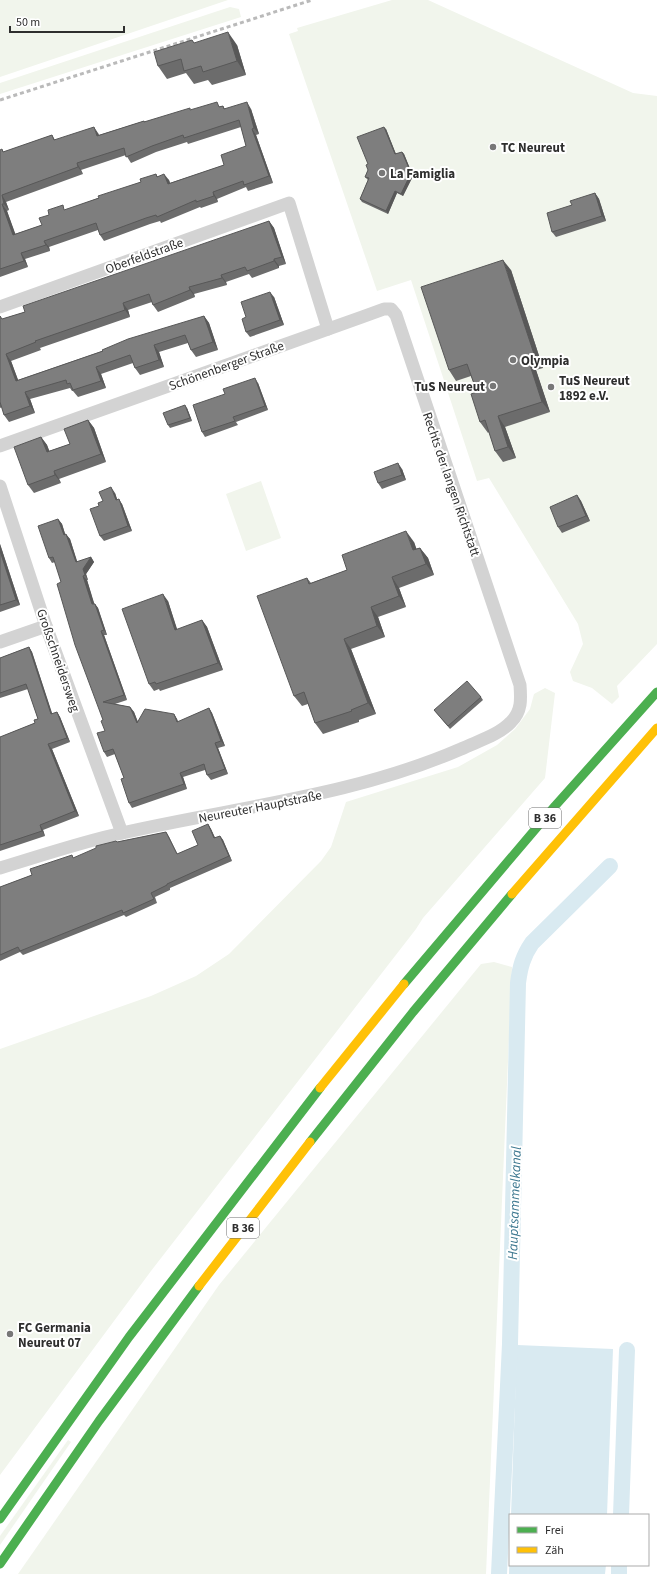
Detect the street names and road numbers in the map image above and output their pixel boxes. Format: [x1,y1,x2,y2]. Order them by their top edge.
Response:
street label: Oberfeldstraße [103,234,186,278]
street label: Schönenberger Straße [166,337,286,395]
street label: Rechts der langen Richtstatt [418,410,484,559]
street label: Großschneidersweg [32,606,84,715]
street label: Neureuter Hauptstraße [197,786,323,828]
road number: B 36 [529,808,561,828]
road number: B 36 [227,1218,259,1238]

